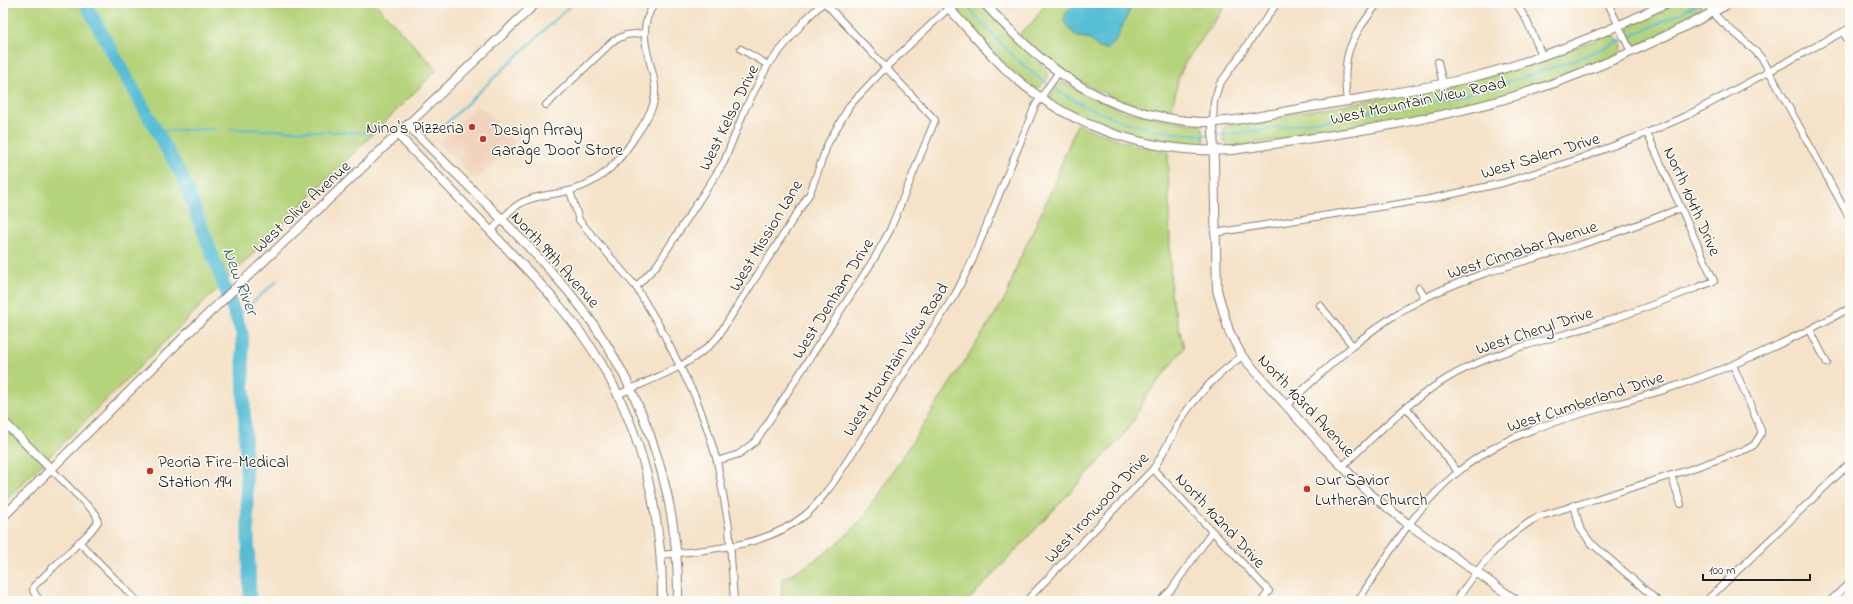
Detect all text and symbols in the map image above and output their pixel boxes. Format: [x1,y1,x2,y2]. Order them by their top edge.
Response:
street label: West Kelso Drive [693,60,766,175]
street label: West Mountain View Road [1328,71,1509,132]
place label: Nino's Pizzeria [366,116,464,141]
place label: Design Array Garage Door Store [490,118,623,165]
marker: Nino's Pizzeria [467,122,477,132]
street label: West Salem Drive [1478,126,1603,186]
marker: Design Array Garage Door Store [478,134,488,144]
street label: North 104th Drive [1656,143,1727,260]
street label: West Olive Avenue [247,155,357,259]
street label: West Mission Lane [723,175,810,296]
street label: North 99th Avenue [505,206,605,314]
street label: West Cinnabar Avenue [1444,214,1601,286]
street label: West Denham Drive [786,233,881,364]
water label: New River [214,244,265,322]
street label: West Mountain View Road [837,278,956,442]
street label: West Cheryl Drive [1473,301,1597,363]
street label: North 103rd Avenue [1251,349,1361,464]
street label: West Cumberland Drive [1504,365,1667,440]
street label: West Ironwood Drive [1039,447,1156,569]
place label: Peoria Fire-Medical Station 194 [158,450,289,495]
marker: Peoria Fire-Medical Station 194 [145,466,155,476]
street label: North 102nd Drive [1169,468,1271,575]
place label: Our Savior Lutheran Church [1315,468,1427,513]
marker: Our Savior Lutheran Church [1302,484,1312,494]
scale bar [1703,556,1810,582]
text: 100 m [1709,562,1736,580]

